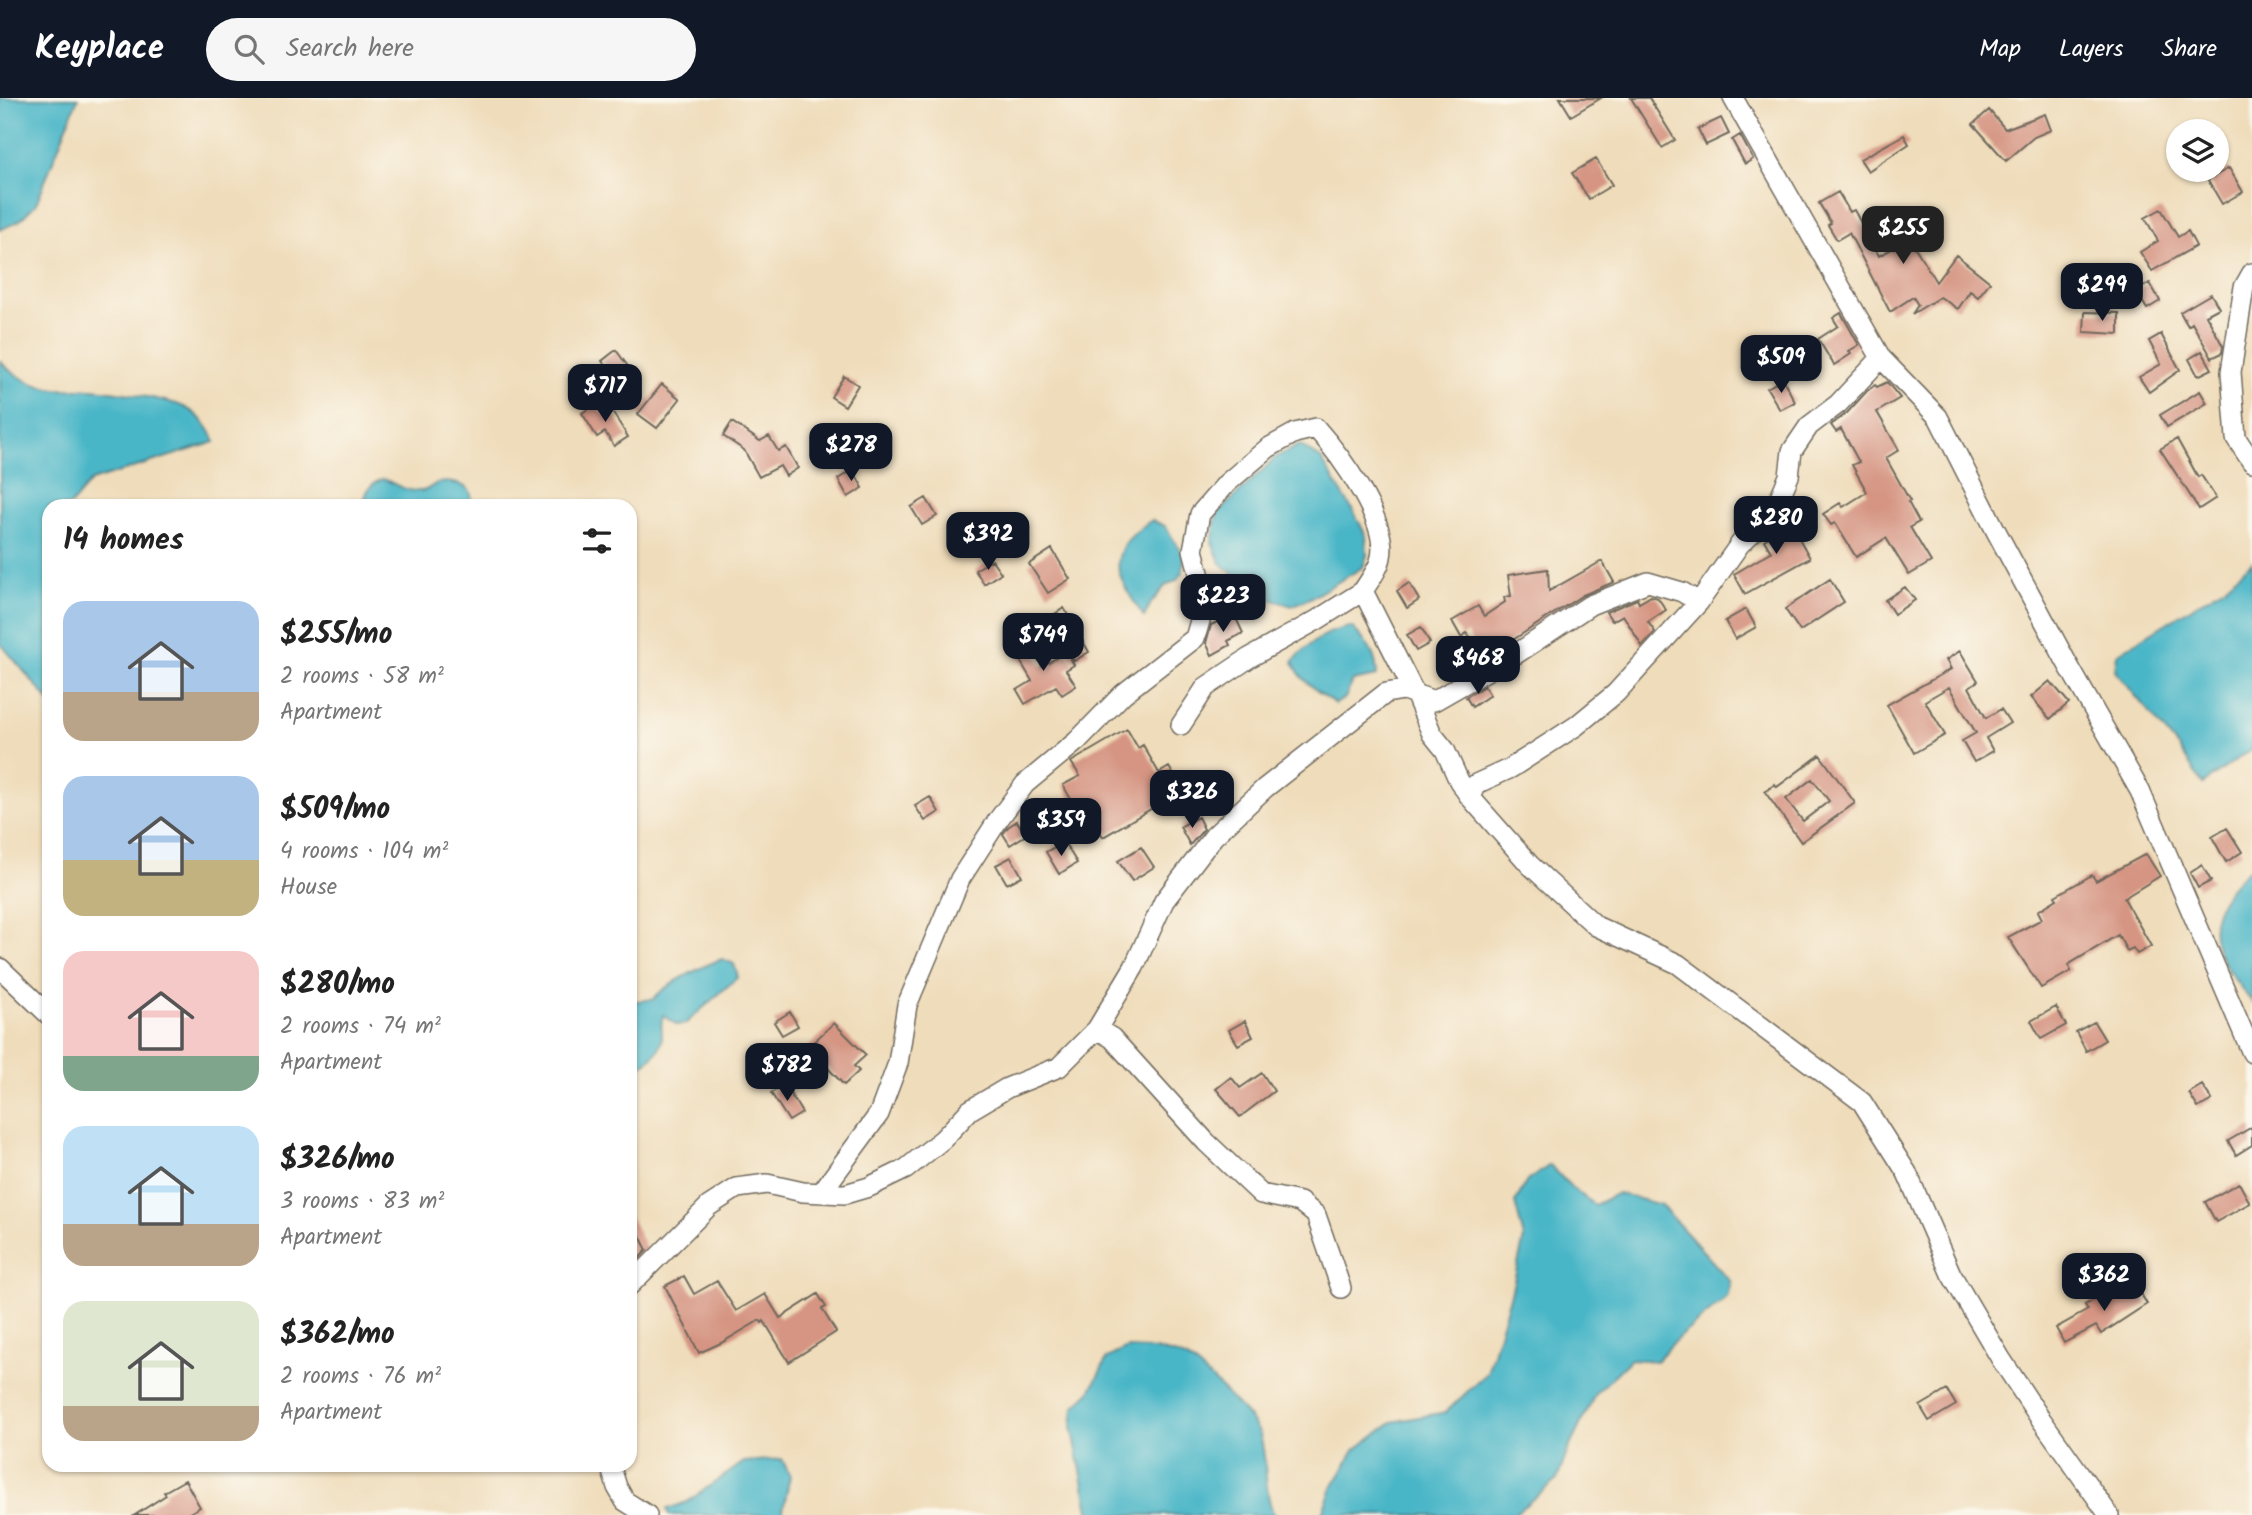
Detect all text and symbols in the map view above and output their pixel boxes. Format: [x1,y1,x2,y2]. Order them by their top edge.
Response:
search box [206,18,696,81]
text: Keyplace [35,23,164,76]
text: Search here [286,28,414,70]
icon: search [230,30,268,68]
text: Map [1979,30,2021,69]
text: Layers [2059,30,2123,69]
text: Share [2161,30,2217,69]
map controls [2166,119,2229,182]
button: layers [2166,119,2229,182]
pin: $255 [1862,206,1944,266]
text: $255 [1878,211,1928,247]
pin: $299 [2061,264,2143,323]
text: $299 [2077,268,2127,304]
pin: $509 [1740,336,1822,395]
text: $509 [1757,340,1805,376]
pin: $717 [564,364,646,424]
text: $717 [584,369,626,405]
pin: $278 [810,424,892,483]
text: $278 [825,428,877,464]
pin: $280 [1735,496,1817,556]
text: $280 [1750,501,1802,537]
pin: $392 [947,512,1029,572]
text: 14 homes [63,517,184,565]
text: $392 [962,517,1014,553]
icon: filters [578,522,616,560]
pin: $223 [1182,574,1264,634]
text: $223 [1196,579,1250,615]
text: $255/mo [280,611,392,659]
pin: $749 [1002,614,1084,673]
text: $749 [1019,618,1067,654]
icon: home [119,629,203,713]
pin: $468 [1437,636,1519,696]
text: $468 [1452,641,1504,677]
text: 2 rooms · 58 m² [280,659,444,695]
text: Apartment [280,695,382,731]
pin: $326 [1151,770,1233,830]
text: $326 [1166,775,1218,811]
text: $509/mo [280,786,390,834]
pin: $359 [1020,798,1102,858]
text: $359 [1036,803,1086,839]
icon: home [119,804,203,888]
text: 4 rooms · 104 m² [280,834,448,870]
text: House [280,870,337,906]
text: $280/mo [280,961,395,1009]
icon: home [119,979,203,1063]
text: 2 rooms · 74 m² [280,1009,441,1045]
pin: $782 [746,1044,828,1103]
text: Apartment [280,1045,382,1081]
text: $782 [761,1048,813,1084]
text: $326/mo [280,1136,395,1184]
icon: home [119,1154,203,1238]
text: 3 rooms · 83 m² [280,1184,444,1220]
text: Apartment [280,1220,382,1256]
pin: $362 [2063,1254,2145,1313]
text: $362 [2078,1258,2130,1294]
text: $362/mo [280,1311,395,1359]
icon: home [119,1329,203,1413]
text: 2 rooms · 76 m² [280,1359,441,1395]
text: Apartment [280,1395,382,1431]

